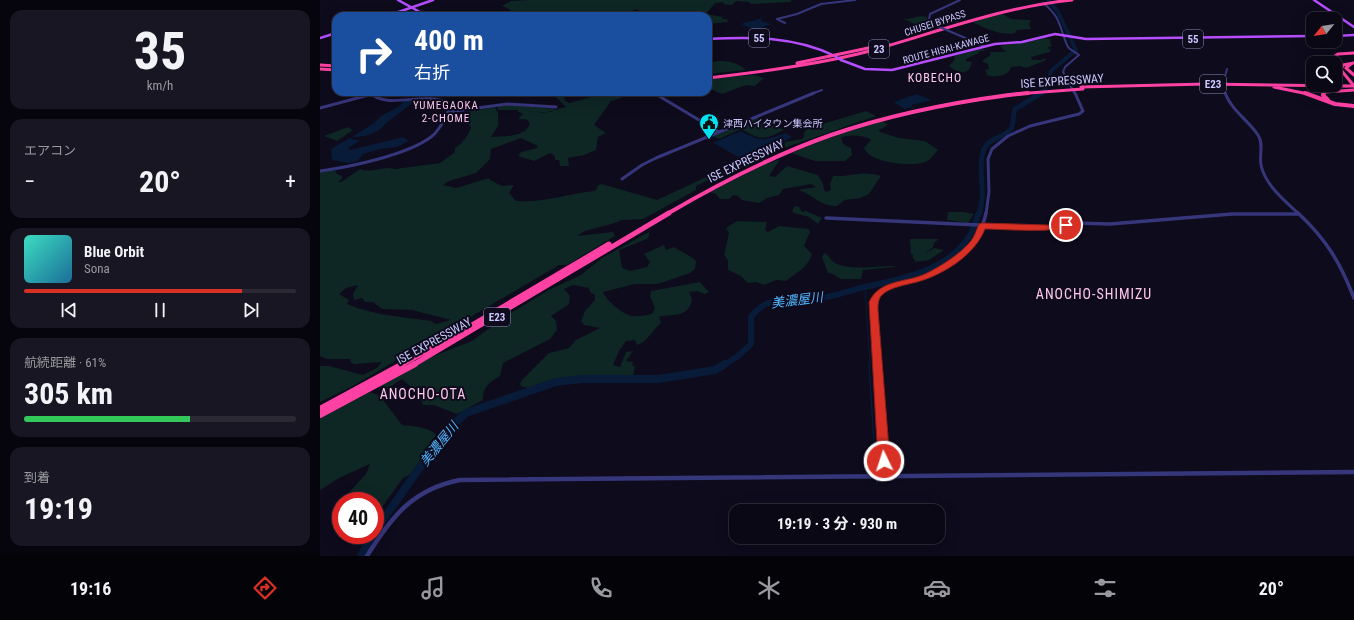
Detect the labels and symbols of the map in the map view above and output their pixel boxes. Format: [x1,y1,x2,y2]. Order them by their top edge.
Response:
street label: CHUSEI BYPASS [903,8,967,38]
north arrow [1306,12,1342,48]
road number: 55 [749,29,769,47]
road number: 55 [1183,30,1203,48]
street label: ROUTE HISAI-KAWAGE [902,32,990,66]
road number: 23 [869,40,889,58]
district label: KOBECHO [908,71,962,85]
street label: ISE EXPRESSWAY [1020,71,1105,91]
road number: E23 [1200,75,1226,93]
district label: YUMEGAOKA 2-CHOME [413,99,479,125]
public building icon: 津西ハイタウン集会所 [698,112,720,140]
place label: 津西ハイタウン集会所 [723,118,822,129]
street label: ISE EXPRESSWAY [705,136,787,186]
pin [1049,208,1083,242]
district label: ANOCHO-SHIMIZU [1036,286,1152,302]
water label: 美濃屋川 [770,289,826,311]
road number: E23 [484,308,510,326]
street label: ISE EXPRESSWAY [394,314,475,367]
district label: ANOCHO-OTA [380,386,466,402]
water label: 美濃屋川 [417,418,462,469]
position arrow [863,440,905,482]
speed limit sign: 40 [332,492,384,544]

